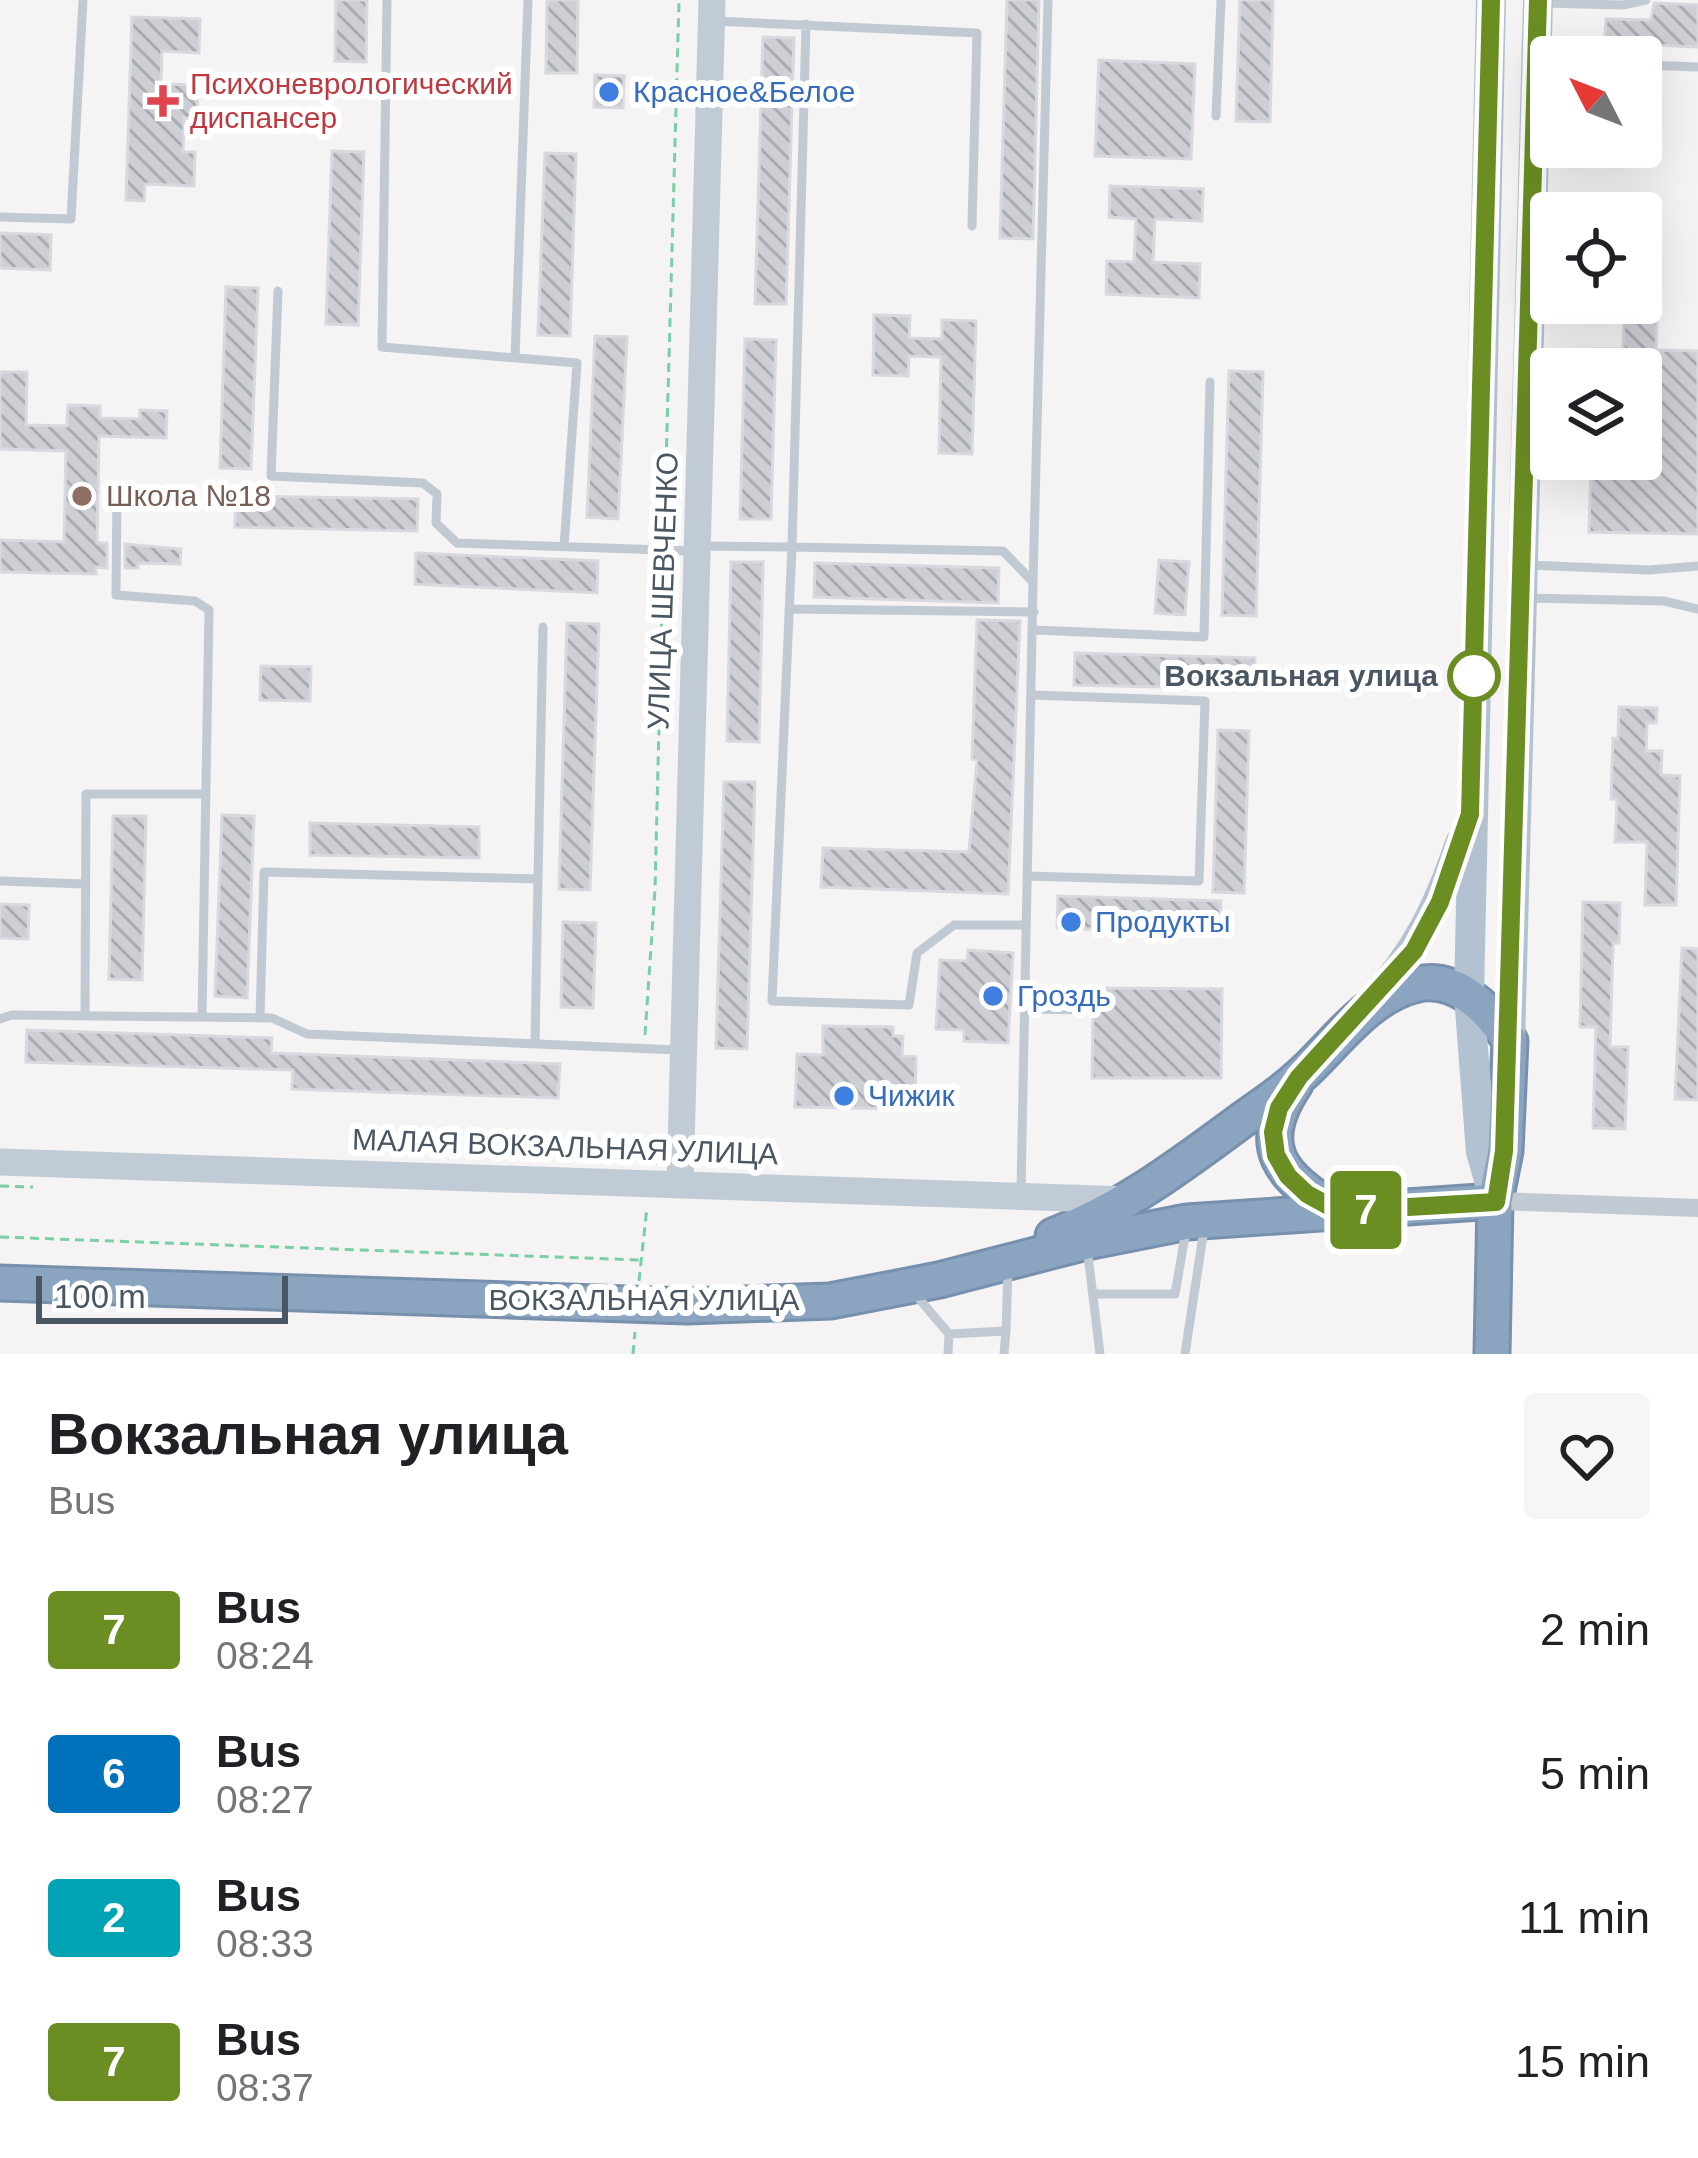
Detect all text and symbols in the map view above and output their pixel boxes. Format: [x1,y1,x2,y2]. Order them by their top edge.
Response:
north arrow [1530,36,1662,168]
map controls [1530,36,1662,480]
place label: Психоневрологический диспансер [190,67,513,134]
place label: Красное&Белое [633,75,855,108]
marker: Красное&Белое [596,79,622,105]
marker: Психоневрологический диспансер [147,85,179,117]
button: locate [1530,192,1662,324]
button: layers [1530,348,1662,480]
street label: УЛИЦА ШЕВЧЕНКО [641,451,684,731]
place label: Школа №18 [106,479,271,512]
marker: Школа №18 [69,483,95,509]
marker: Вокзальная улица [1449,651,1499,701]
place label: Вокзальная улица [1164,659,1438,692]
place label: Продукты [1095,905,1231,938]
marker: Продукты [1058,909,1084,935]
place label: Гроздь [1017,979,1111,1012]
marker: Гроздь [980,983,1006,1009]
place label: Чижик [868,1079,956,1112]
marker: Чижик [831,1083,857,1109]
street label: МАЛАЯ ВОКЗАЛЬНАЯ УЛИЦА [351,1123,779,1170]
line badge: 7 [1327,1171,1405,1249]
text: 7 [1354,1186,1378,1233]
scale bar [36,1270,288,1323]
text: 100 m [54,1278,146,1315]
street label: ВОКЗАЛЬНАЯ УЛИЦА [489,1283,799,1316]
button: heart [1524,1393,1650,1519]
text: Вокзальная улица [48,1402,568,1466]
text: Bus [48,1479,115,1522]
text: Bus [216,1582,301,1633]
text: 2 min [1540,1604,1650,1655]
text: 7 [102,1606,126,1653]
text: 08:24 [216,1634,314,1677]
text: Bus [216,1726,301,1777]
text: 5 min [1540,1748,1650,1799]
text: 6 [102,1750,126,1797]
text: 08:27 [216,1778,314,1821]
text: Bus [216,1870,301,1921]
text: 11 min [1518,1892,1650,1943]
text: 2 [102,1894,126,1941]
text: 08:33 [216,1922,314,1965]
text: Bus [216,2014,301,2065]
text: 15 min [1515,2036,1650,2087]
text: 7 [102,2038,126,2085]
text: 08:37 [216,2066,314,2109]

